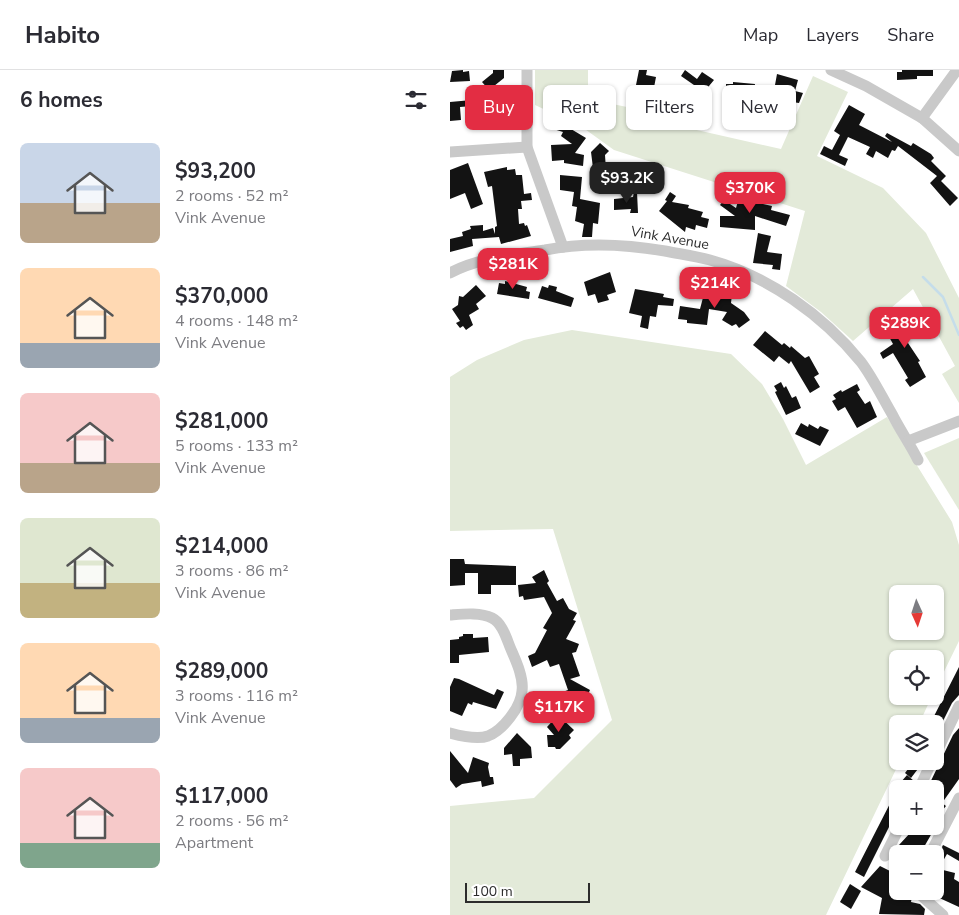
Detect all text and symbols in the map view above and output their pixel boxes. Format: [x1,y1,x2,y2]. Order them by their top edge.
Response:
text: Habito [25,19,100,51]
text: Map [743,23,778,47]
text: Layers [806,23,859,47]
text: Share [887,23,934,47]
chip: Buy [465,85,533,130]
chip: Rent [543,85,616,130]
chip: Filters [626,85,712,130]
chip: New [722,85,796,130]
text: 6 homes [20,86,103,114]
icon: filters [402,86,430,114]
text: $93,200 [175,157,256,185]
pin: $93.2K [586,162,668,204]
icon: home [60,163,120,223]
text: $93.2K [601,167,654,189]
pin: $370K [715,172,785,214]
text: $370K [725,177,775,199]
text: 2 rooms · 52 m² [175,185,288,207]
text: Vink Avenue [175,207,265,229]
street label: Vink Avenue [628,222,711,254]
pin: $281K [478,248,548,290]
text: $281K [488,253,538,275]
pin: $214K [680,266,750,309]
text: $214K [690,272,740,294]
text: $370,000 [175,282,268,310]
icon: home [60,288,120,348]
pin: $289K [870,306,940,349]
text: 4 rooms · 148 m² [175,310,298,332]
text: $289K [880,312,930,334]
text: Vink Avenue [175,332,265,354]
text: $281,000 [175,407,268,435]
icon: home [60,413,120,473]
text: 5 rooms · 133 m² [175,435,298,457]
text: Vink Avenue [175,457,265,479]
text: $214,000 [175,532,268,560]
icon: home [60,538,120,598]
text: 3 rooms · 86 m² [175,560,288,582]
text: Vink Avenue [175,582,265,604]
north arrow [889,585,944,640]
map controls [889,585,944,900]
button: locate [889,650,944,705]
text: $289,000 [175,657,268,685]
icon: home [60,663,120,723]
text: 3 rooms · 116 m² [175,685,298,707]
pin: $117K [524,690,594,733]
text: $117K [534,696,584,718]
text: Vink Avenue [175,707,265,729]
button: layers [889,715,944,770]
button: + [889,780,944,835]
text: $117,000 [175,782,268,810]
icon: home [60,788,120,848]
text: 2 rooms · 56 m² [175,810,288,832]
text: Apartment [175,832,253,854]
button: − [889,845,944,900]
scale bar [465,880,590,903]
text: 100 m [472,882,513,901]

